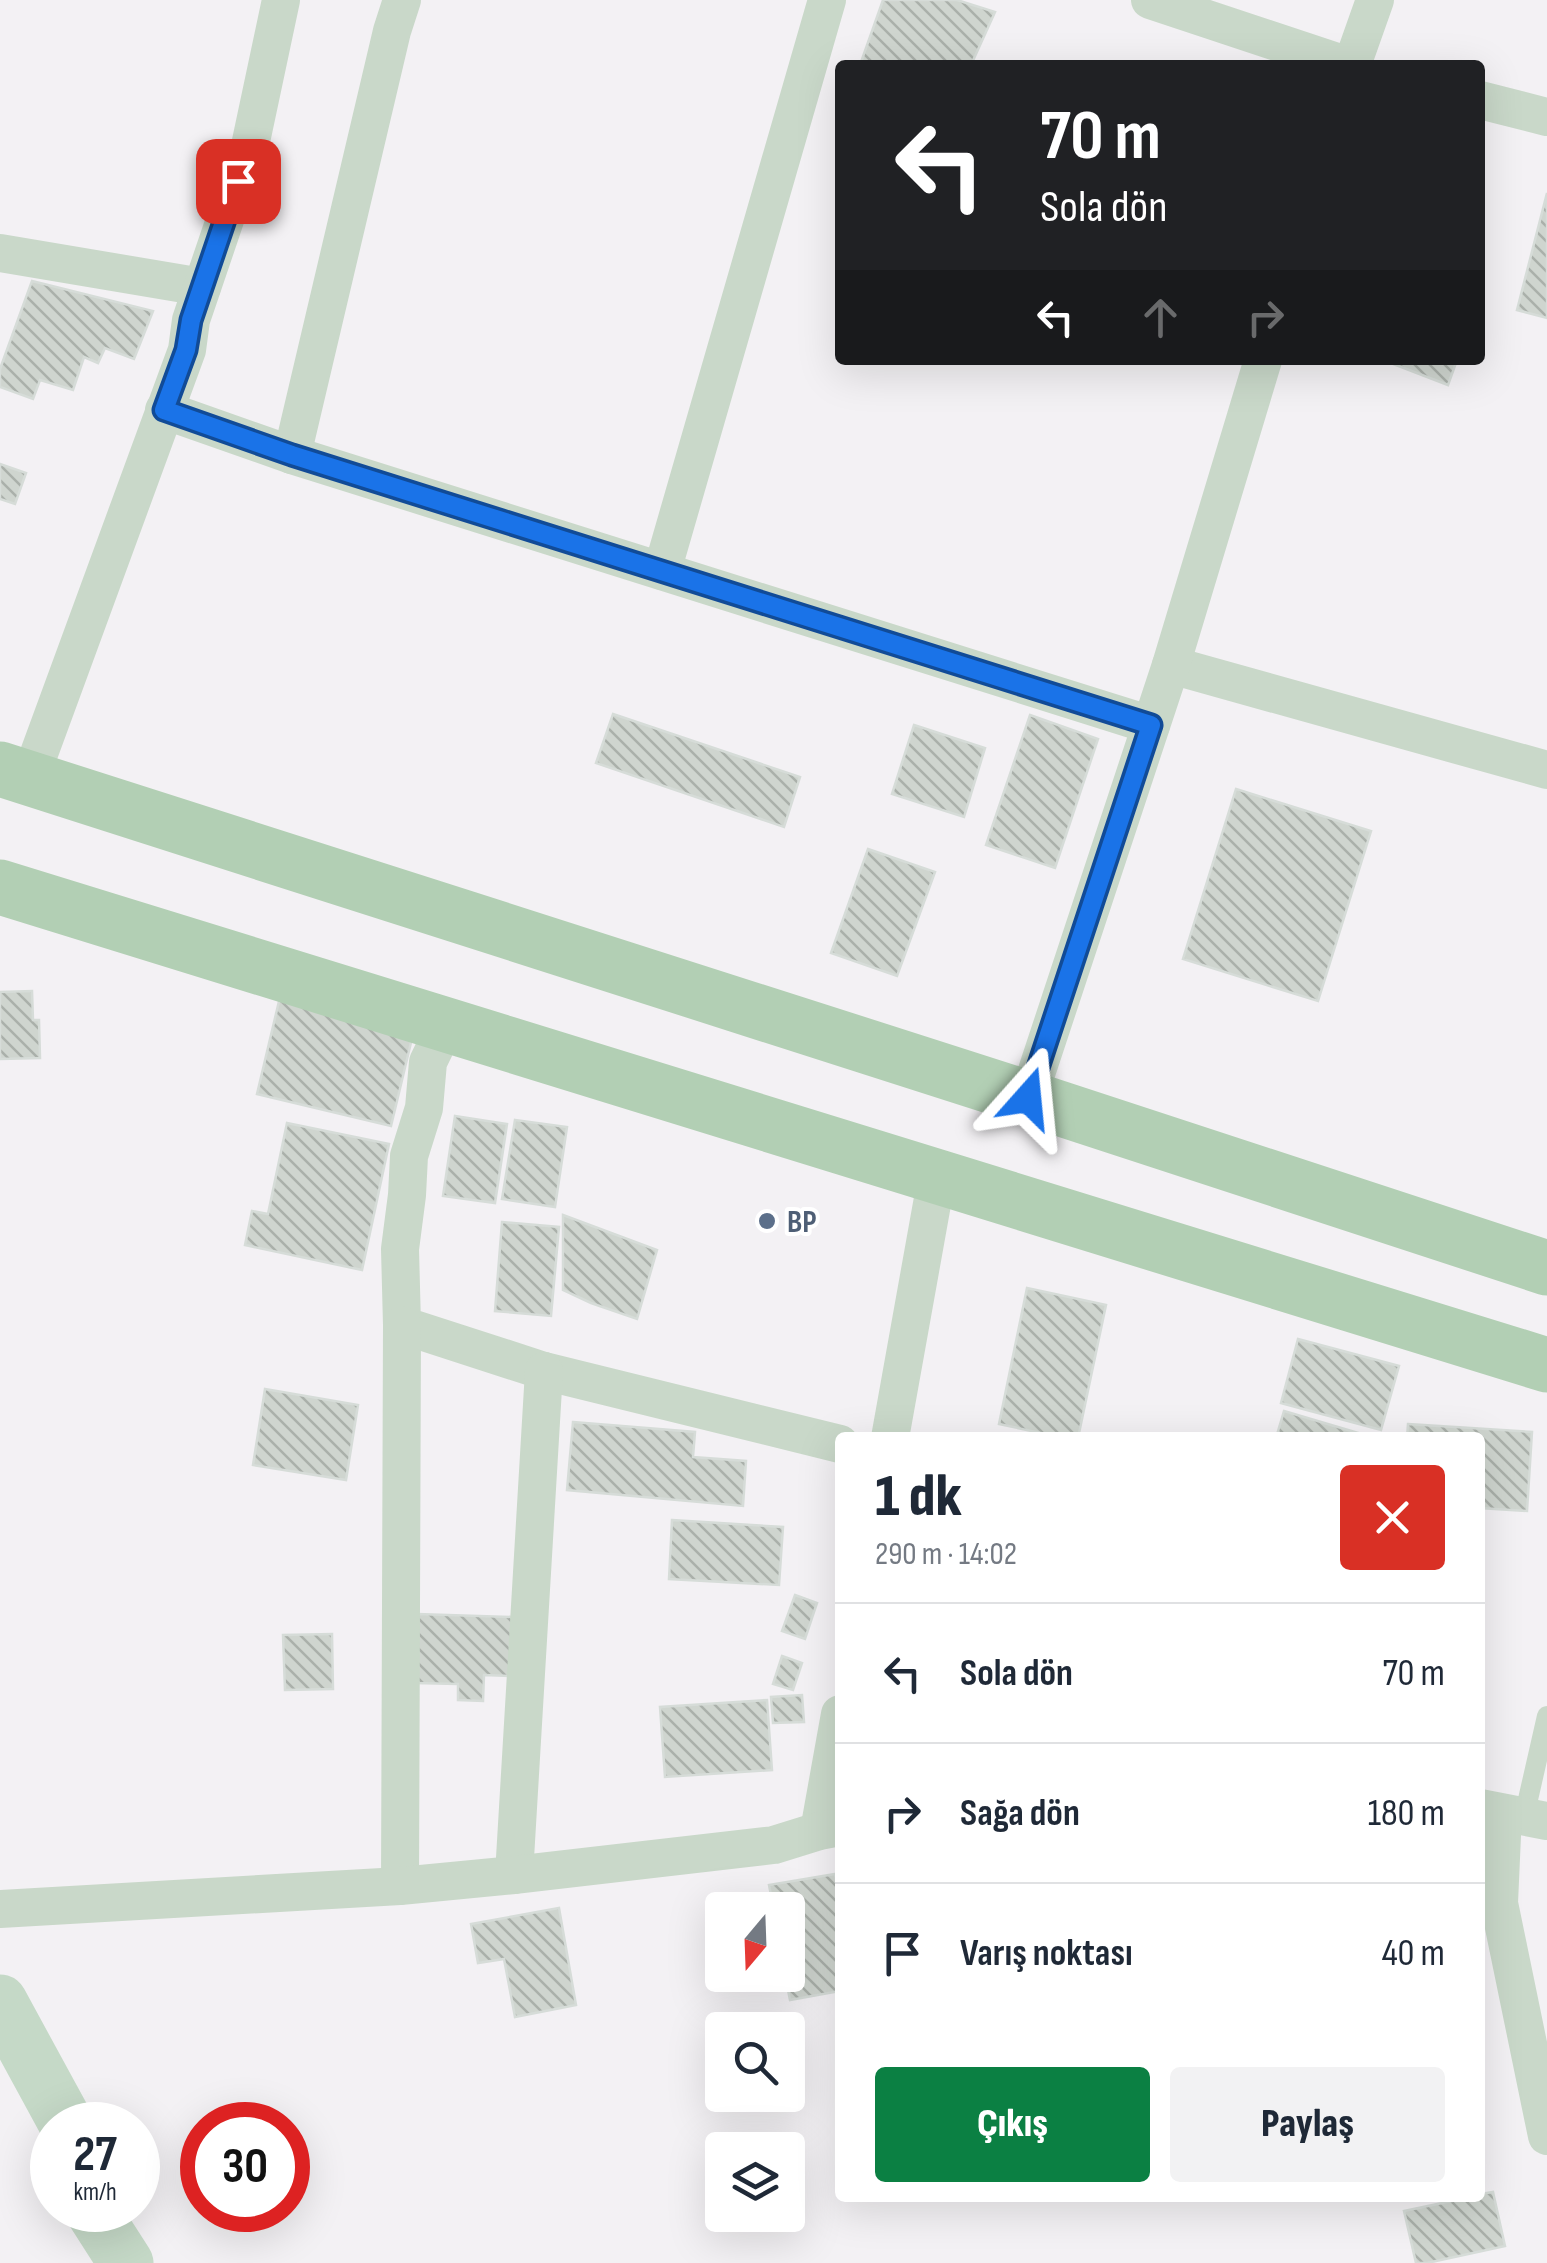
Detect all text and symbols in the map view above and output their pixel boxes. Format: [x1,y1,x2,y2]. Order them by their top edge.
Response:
text: 70 m [1040,95,1161,179]
icon: left [875,100,1005,230]
pin [196,139,281,224]
icon: arrive [211,154,266,209]
text: Sola dön [1040,180,1168,235]
icon: left [1028,290,1083,345]
icon: ahead [1133,290,1188,345]
icon: right [1238,290,1293,345]
position arrow [976,1046,1080,1150]
place label: BP [787,1203,817,1242]
marker: BP [756,1210,778,1232]
text: 1 dk [875,1461,962,1533]
button: close [1340,1465,1445,1570]
text: 290 m · 14:02 [875,1535,1017,1574]
icon: left [875,1646,930,1701]
text: Sola dön [960,1651,1073,1696]
text: 70 m [1383,1651,1445,1696]
icon: right [875,1786,930,1841]
text: Sağa dön [960,1791,1080,1836]
text: 180 m [1368,1791,1445,1836]
north arrow [705,1892,805,1992]
map controls [705,1892,805,2232]
icon: arrive [875,1926,930,1981]
text: Varış noktası [960,1931,1133,1976]
text: 40 m [1382,1931,1445,1976]
button: search [705,2012,805,2112]
button: Çıkış [875,2067,1150,2182]
button: Paylaş [1170,2067,1445,2182]
speed limit sign: 30 [180,2102,310,2232]
text: 27 [73,2125,117,2185]
button: layers [705,2132,805,2232]
text: km/h [73,2177,117,2208]

